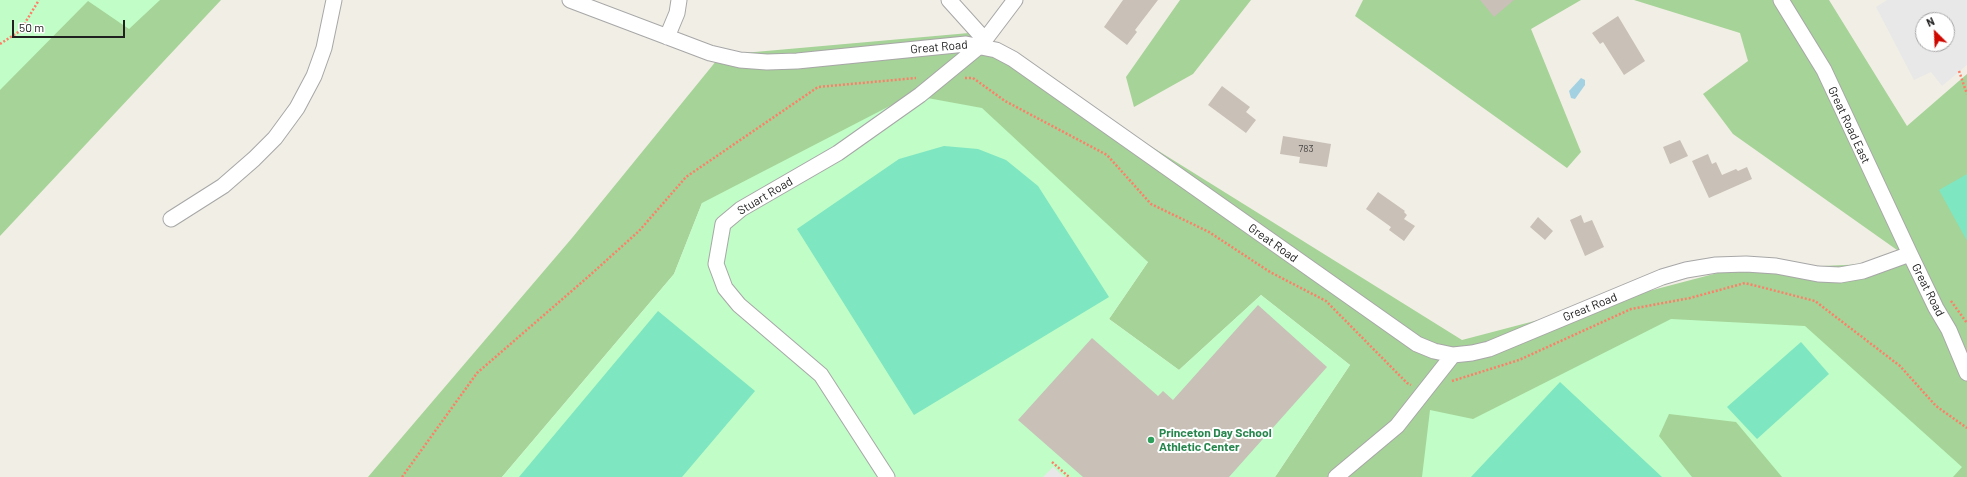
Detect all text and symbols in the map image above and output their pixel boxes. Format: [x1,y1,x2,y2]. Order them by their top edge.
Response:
scale bar [14,12,127,38]
north arrow [1915,12,1955,52]
text: N [1924,14,1936,29]
text: 50 m [19,20,44,34]
street label: Great Road [910,37,968,57]
street label: Great Road East [1825,84,1873,166]
house number: 783 [1298,143,1314,155]
street label: Stuart Road [735,174,795,218]
street label: Great Road [1245,221,1301,265]
street label: Great Road [1909,261,1947,319]
street label: Great Road [1561,290,1619,324]
place label: Princeton Day School Athletic Center [1159,426,1272,454]
marker: Princeton Day School Athletic Center [1146,435,1156,445]

